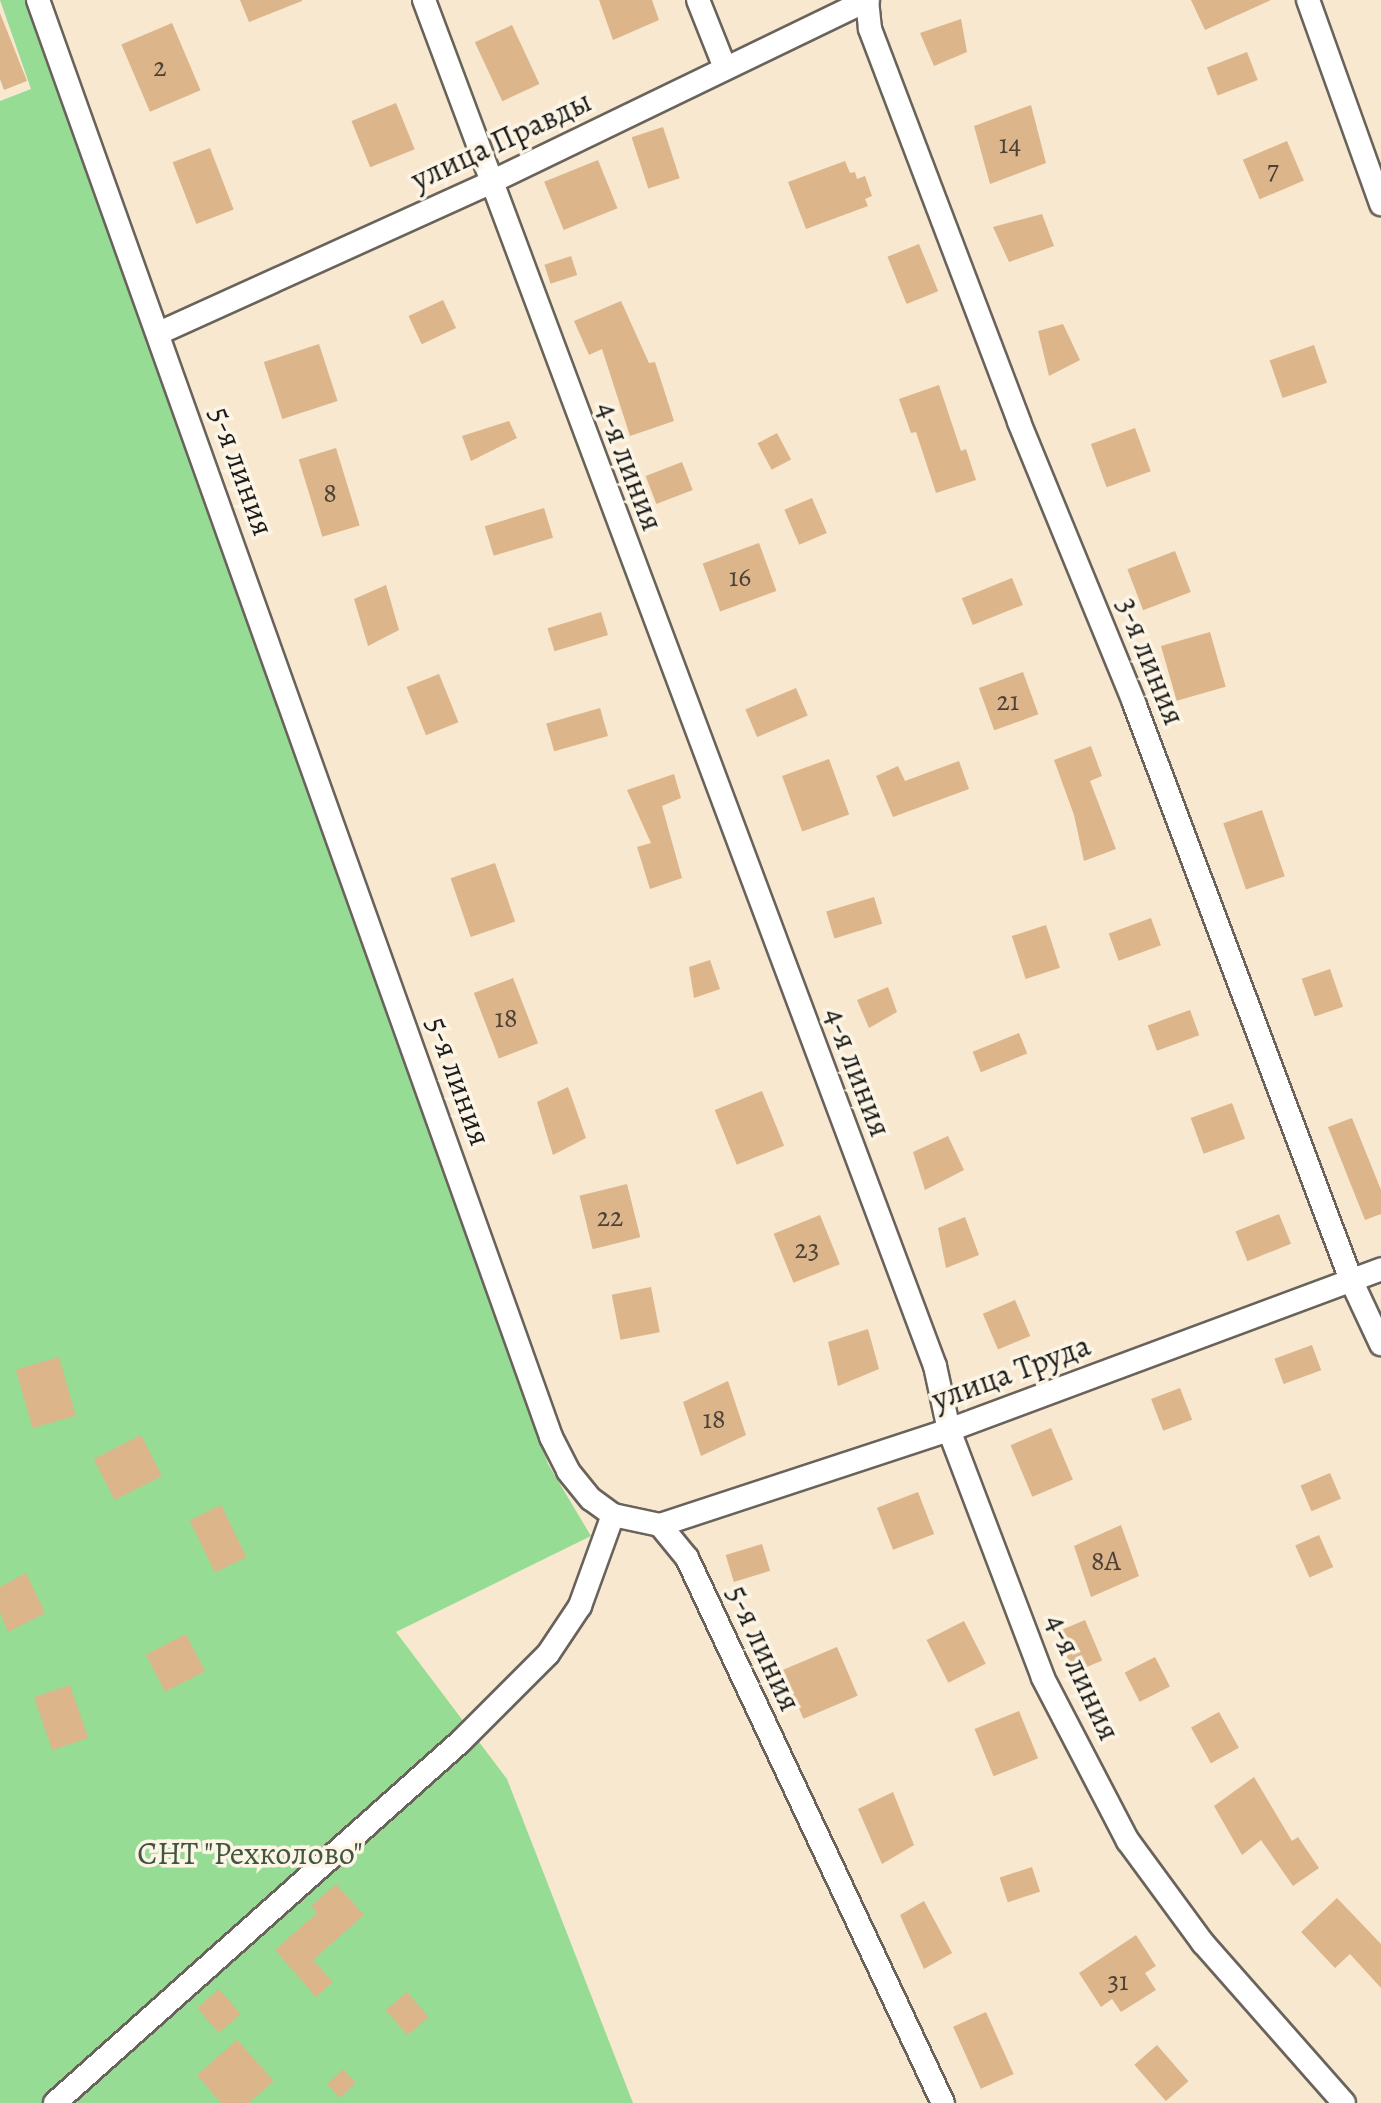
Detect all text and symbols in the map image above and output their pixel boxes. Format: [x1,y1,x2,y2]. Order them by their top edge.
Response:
house number: 2 [153,50,167,84]
street label: улица Правды [405,81,597,199]
house number: 14 [999,127,1021,161]
house number: 7 [1267,153,1279,187]
street label: 4-я линия [588,396,672,536]
street label: 5-я линия [201,401,283,541]
house number: 8 [323,476,337,510]
house number: 16 [729,560,751,594]
street label: 3-я линия [1108,592,1194,730]
house number: 21 [997,684,1019,718]
house number: 18 [494,1001,518,1035]
street label: 4-я линия [816,1002,900,1142]
street label: 5-я линия [418,1011,500,1151]
house number: 22 [597,1200,623,1234]
house number: 23 [795,1232,819,1266]
street label: улица Труда [927,1326,1095,1418]
house number: 18 [702,1402,726,1436]
house number: 8А [1091,1544,1121,1578]
street label: 5-я линия [718,1579,810,1717]
street label: 4-я линия [1037,1608,1129,1746]
park label: СНТ "Рехколово" [137,1834,363,1872]
house number: 31 [1107,1964,1129,1998]

